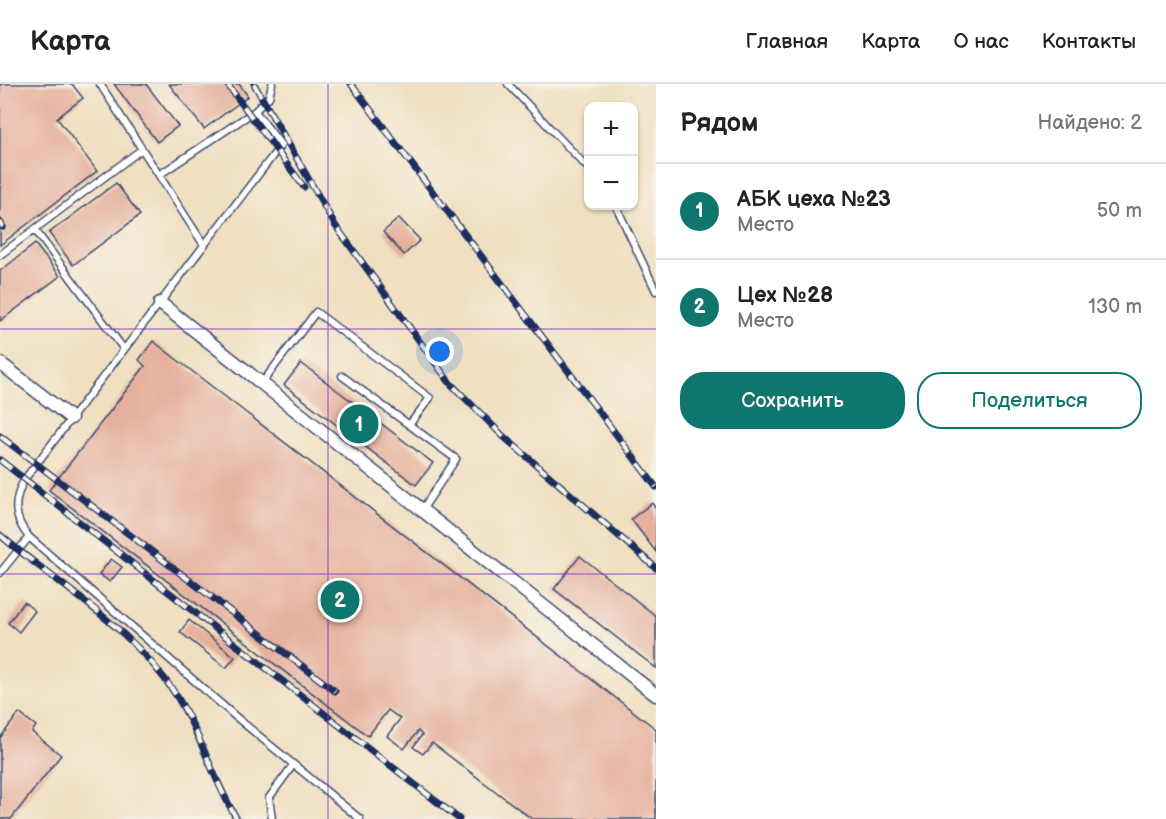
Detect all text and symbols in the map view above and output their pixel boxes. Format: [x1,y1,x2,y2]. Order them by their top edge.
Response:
text: Карта [30,25,110,58]
text: Главная [745,29,828,54]
text: Карта [861,29,920,54]
text: О нас [953,29,1009,54]
text: Контакты [1042,29,1136,54]
map controls [584,102,638,210]
button: + [584,102,638,156]
text: Рядом [680,108,758,139]
text: Найдено: 2 [1038,111,1142,135]
button: − [584,156,638,210]
text: АБК цеха №23 [737,186,891,213]
text: 1 [695,199,704,223]
text: 50 m [1097,199,1142,223]
text: Место [737,213,794,237]
text: Цех №28 [737,282,833,309]
text: 2 [694,295,705,319]
text: 130 m [1088,295,1142,319]
text: Место [737,309,794,333]
your location [425,337,454,366]
button: Сохранить [680,372,905,429]
button: Поделиться [917,372,1142,429]
pin: 1 [340,402,378,446]
pin: 2 [320,578,360,622]

